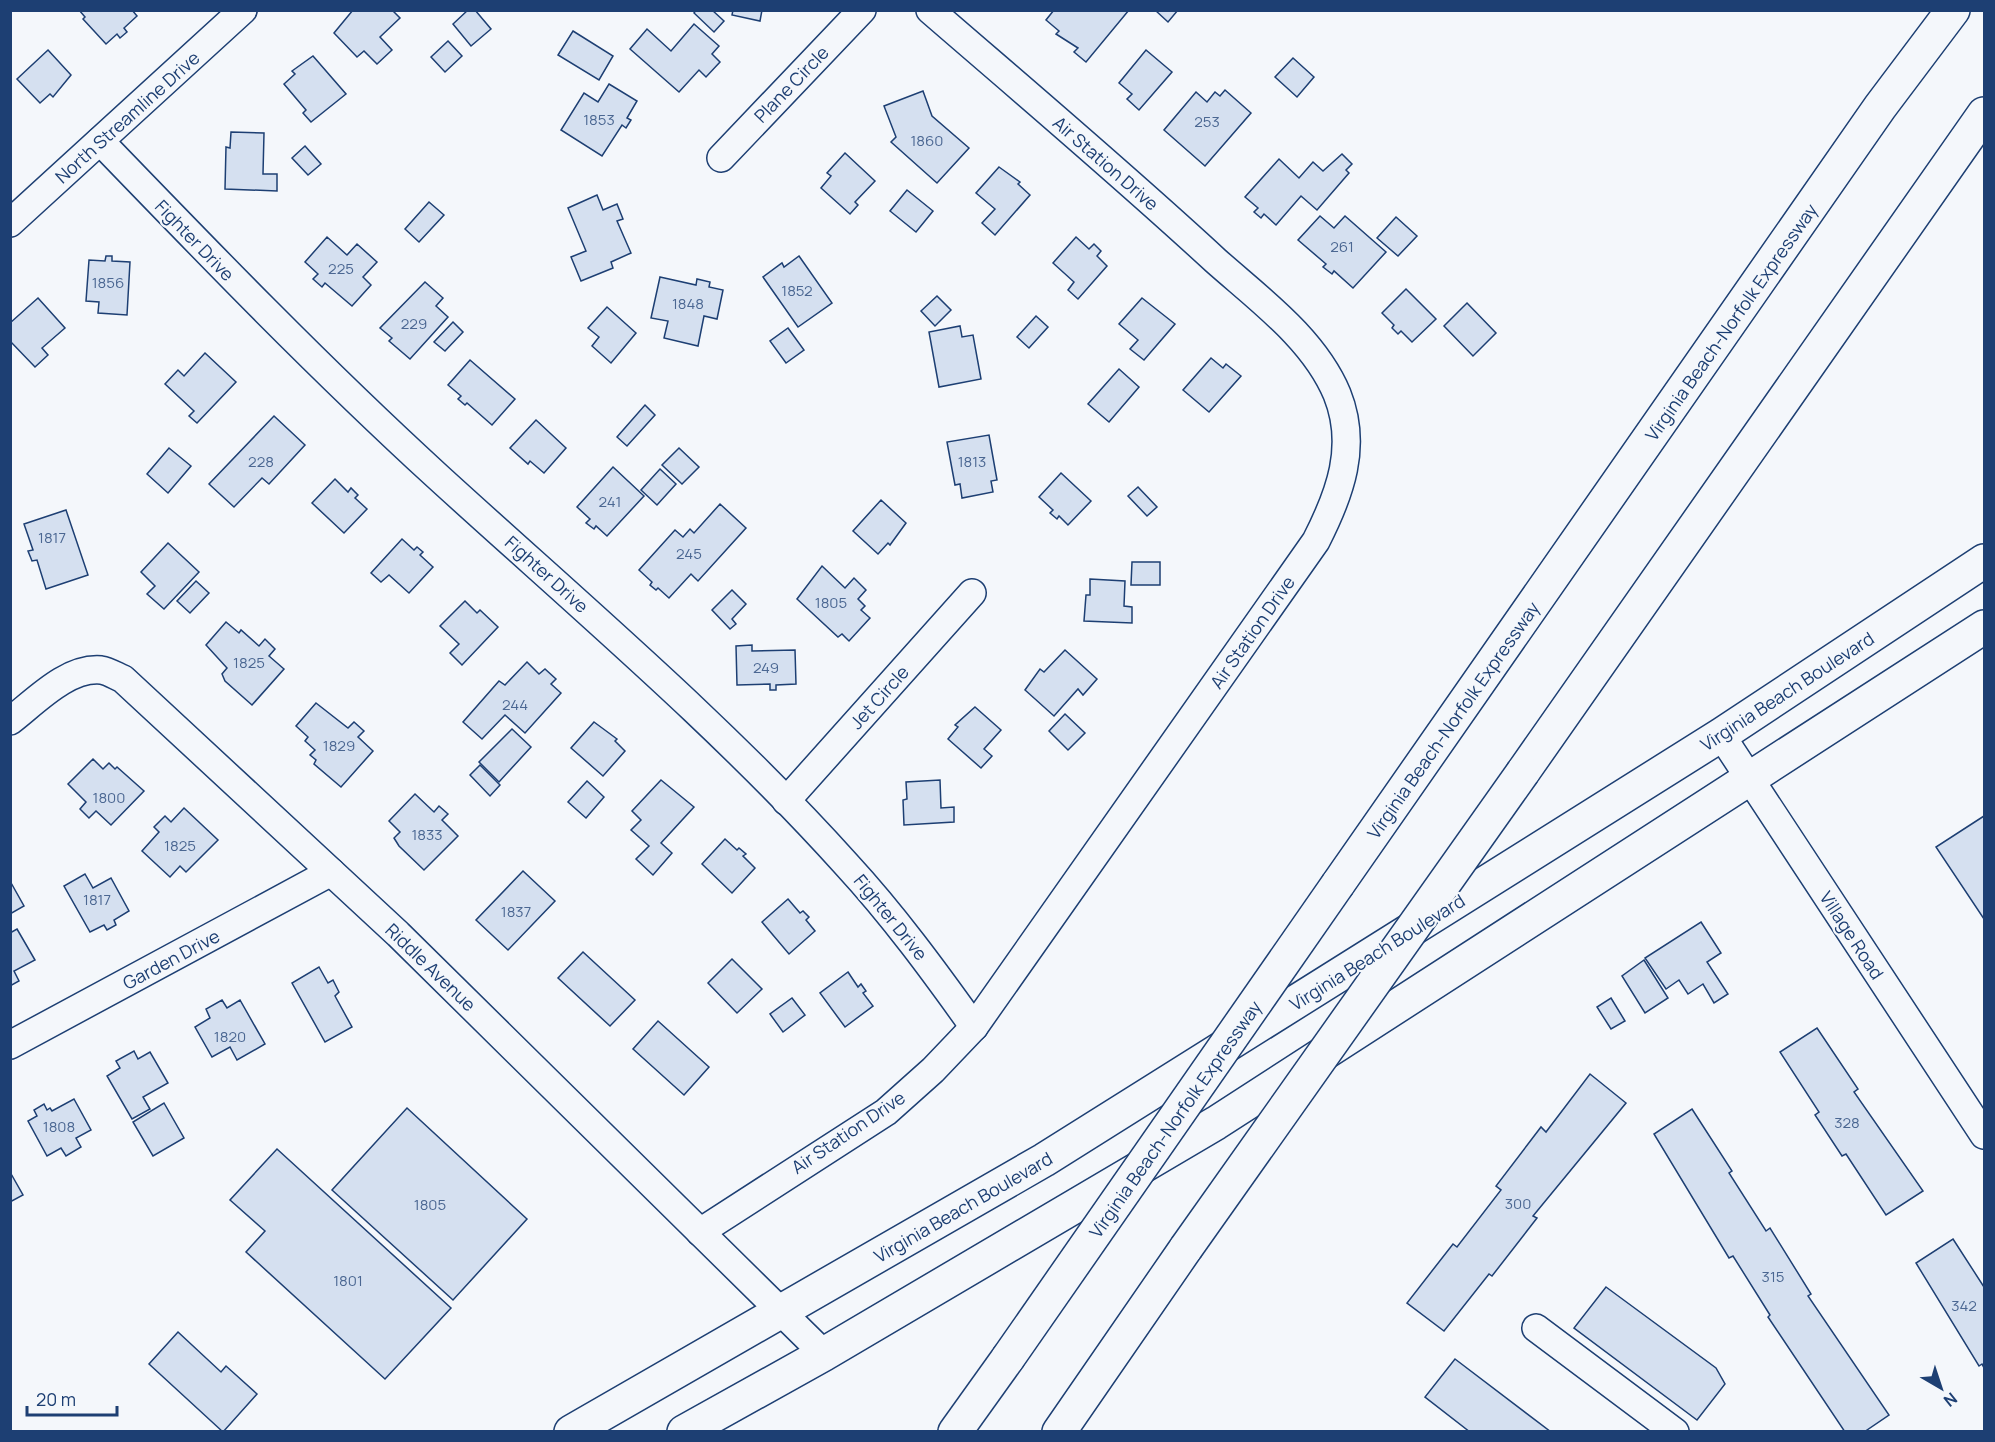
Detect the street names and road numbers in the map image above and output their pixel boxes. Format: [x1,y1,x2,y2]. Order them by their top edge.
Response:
street label: Plane Circle [748,41,834,127]
street label: North Streamline Drive [50,46,204,188]
street label: Air Station Drive [1048,111,1164,215]
street label: Fighter Drive [150,194,240,286]
street label: Virginia Beach-Norfolk Expressway [1640,198,1823,445]
street label: Fighter Drive [500,530,594,618]
street label: Air Station Drive [1204,571,1300,693]
street label: Virginia Beach-Norfolk Expressway [1362,596,1545,843]
street label: Virginia Beach Boulevard [1696,626,1878,756]
street label: Jet Circle [844,660,914,734]
street label: Fighter Drive [849,869,933,965]
street label: Village Road [1815,886,1889,984]
street label: Virginia Beach Boulevard [1285,888,1469,1016]
street label: Riddle Avenue [381,918,481,1016]
street label: Garden Drive [118,923,224,995]
street label: Virginia Beach-Norfolk Expressway [1084,995,1267,1242]
street label: Air Station Drive [786,1085,910,1179]
street label: Virginia Beach Boulevard [869,1146,1057,1268]

